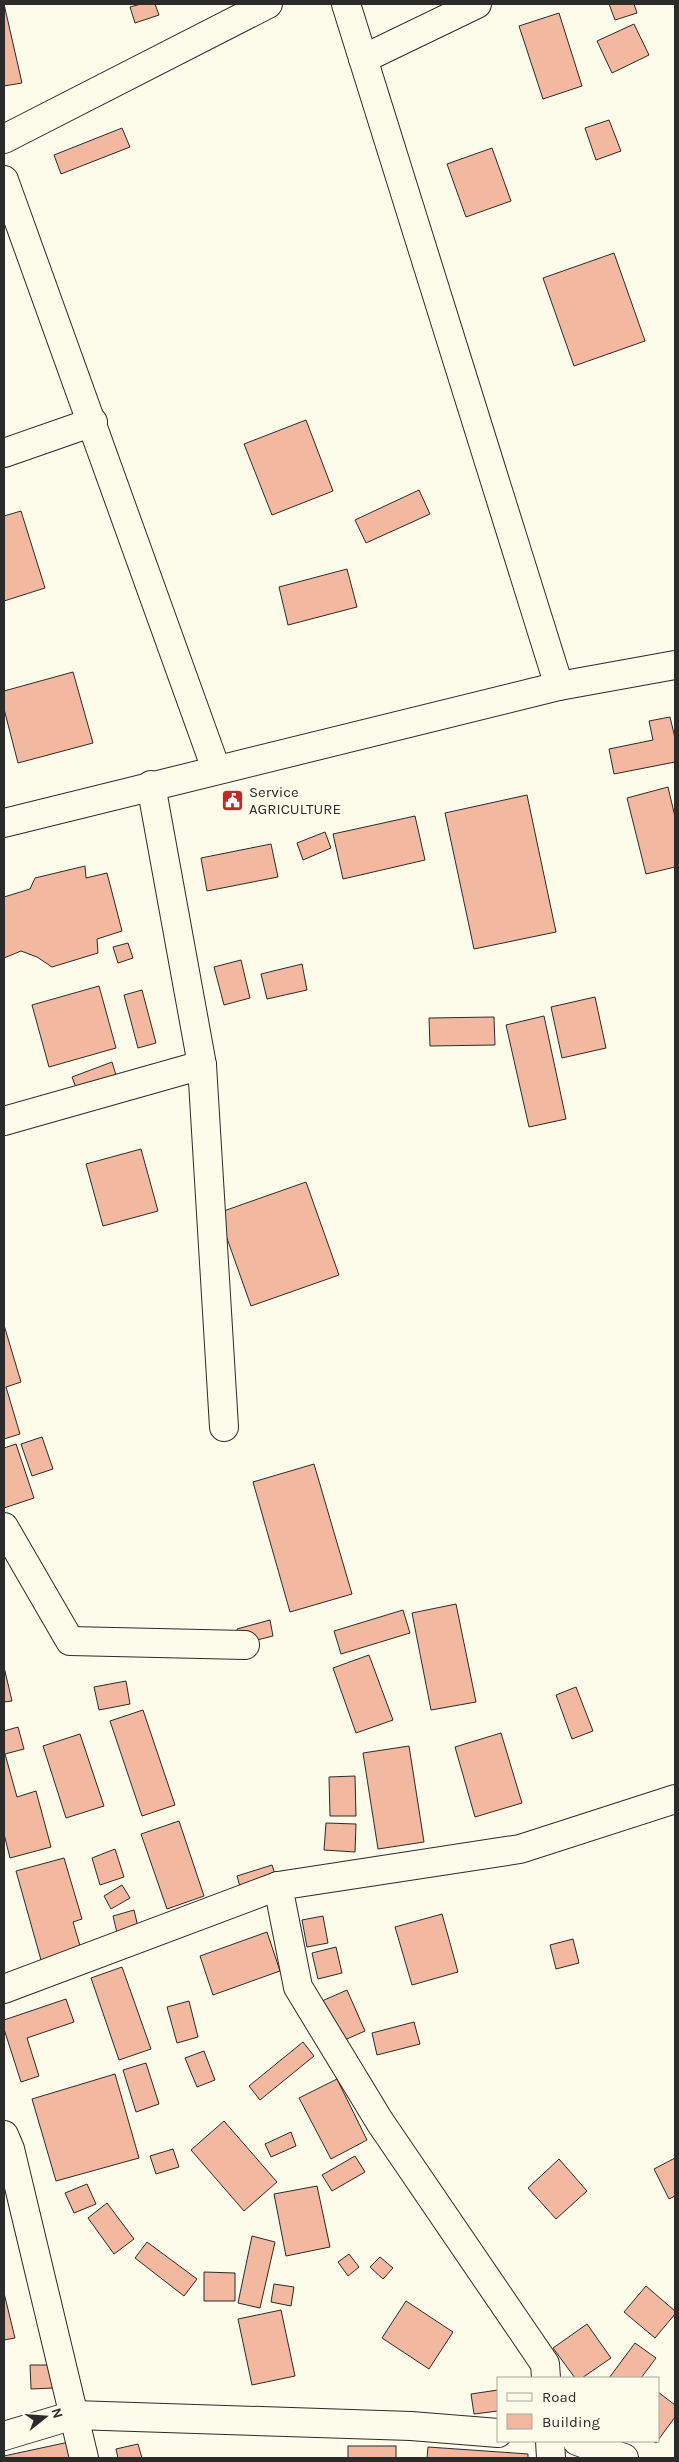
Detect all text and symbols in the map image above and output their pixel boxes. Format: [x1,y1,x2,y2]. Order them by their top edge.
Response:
place label: Service AGRICULTURE [249,783,341,818]
public building icon: Service AGRICULTURE [221,789,245,813]
legend [497,2377,659,2442]
text: Road [542,2388,577,2406]
north arrow [20,2392,70,2442]
text: N [47,2406,67,2421]
text: Building [542,2413,600,2431]

